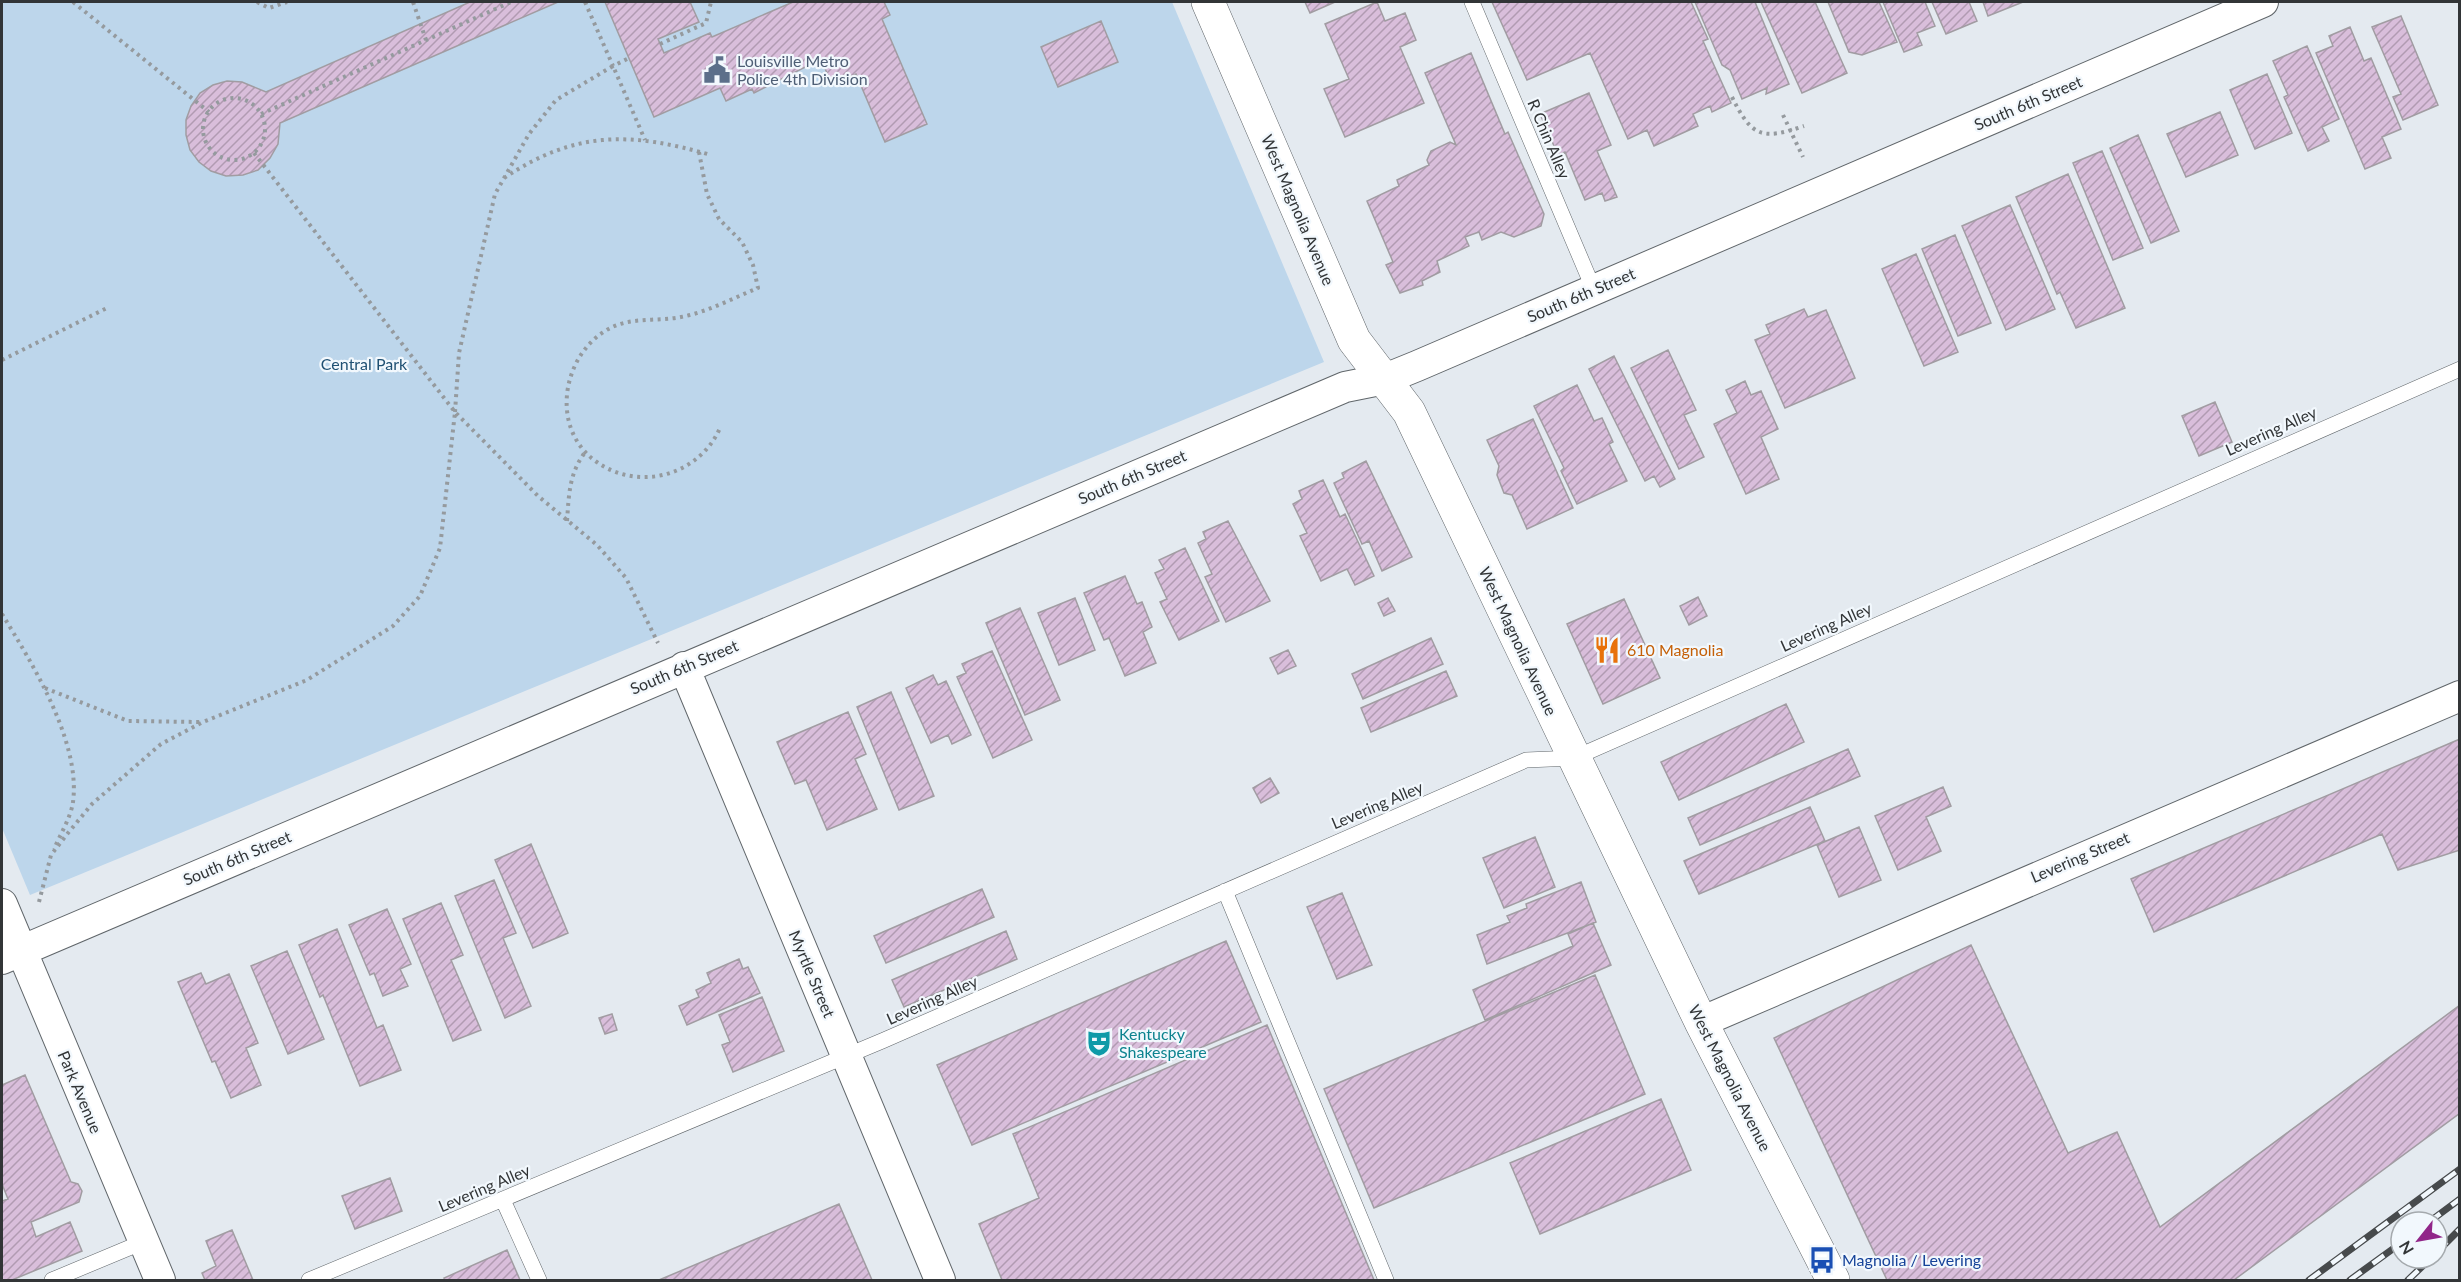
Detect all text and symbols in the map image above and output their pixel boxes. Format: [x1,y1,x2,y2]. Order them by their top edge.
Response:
place label: Louisville Metro Police 4th Division [737,51,868,88]
public building icon: Louisville Metro Police 4th Division [702,55,732,85]
street label: South 6th Street [1971,71,2085,134]
street label: R Chin Alley [1524,96,1575,182]
street label: West Magnolia Avenue [1258,132,1339,288]
street label: South 6th Street [1524,263,1638,326]
park label: Central Park [321,354,408,373]
street label: Levering Alley [2222,402,2320,459]
street label: South 6th Street [1075,445,1189,508]
street label: West Magnolia Avenue [1476,563,1561,718]
street label: Levering Alley [1777,598,1875,655]
street label: South 6th Street [627,635,741,698]
restaurant icon: 610 Magnolia [1592,635,1622,665]
place label: 610 Magnolia [1627,640,1723,659]
street label: Levering Alley [1328,776,1426,832]
street label: South 6th Street [180,826,294,889]
street label: Levering Street [2028,827,2132,886]
street label: Myrtle Street [786,927,839,1021]
street label: Levering Alley [883,971,981,1028]
street label: West Magnolia Avenue [1685,1001,1776,1154]
place label: Kentucky Shakespeare [1119,1024,1207,1061]
theatre icon: Kentucky Shakespeare [1084,1028,1114,1058]
street label: Park Avenue [55,1048,106,1136]
street label: Levering Alley [435,1159,533,1215]
north arrow [2389,1210,2449,1270]
text: N [2394,1238,2417,1258]
bus stop icon: Magnolia / Levering [1807,1245,1837,1275]
place label: Magnolia / Levering [1842,1250,1981,1269]

